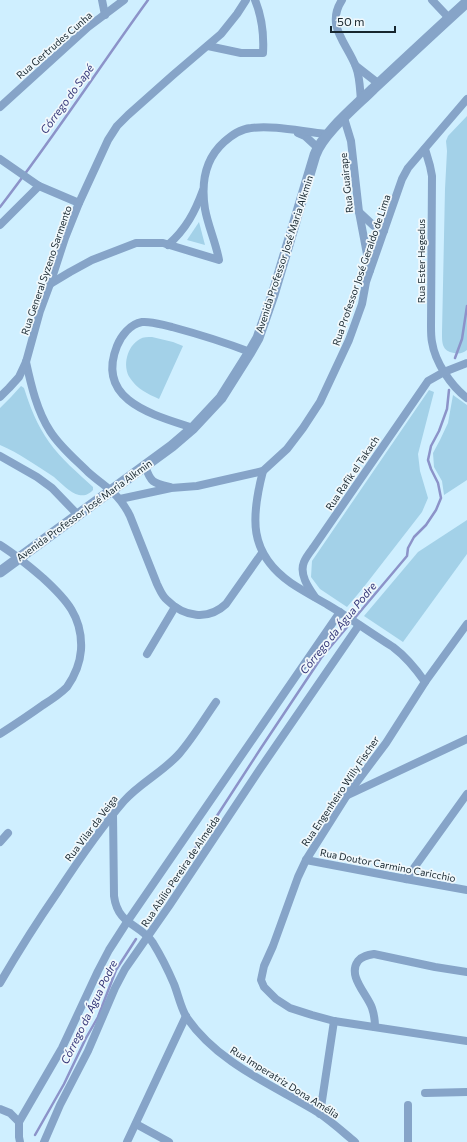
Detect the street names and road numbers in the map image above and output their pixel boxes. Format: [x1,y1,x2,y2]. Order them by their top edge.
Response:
street label: Rua Gertrudes Cunha [14,9,94,81]
street label: Rua Guairape [337,152,355,214]
street label: Avenida Professor José Maria Alkmin [253,174,315,334]
street label: Rua Professor José Geraldo de Lima [329,193,393,347]
street label: Rua General Syzeno Sarmento [18,204,74,336]
street label: Rua Ester Hegedus [415,218,427,303]
street label: Rua Rafik el Takach [323,434,381,512]
street label: Avenida Professor José Maria Alkmin [14,457,154,563]
street label: Rua Engenheiro Willy Fischer [299,734,381,848]
street label: Rua Vilar da Veiga [62,792,120,864]
street label: Rua Abílio Pereira de Almeida [138,813,222,929]
street label: Rua Doutor Carmino Caricchio [319,846,457,884]
street label: Rua Imperatriz Dona Amélia [228,1043,342,1121]

